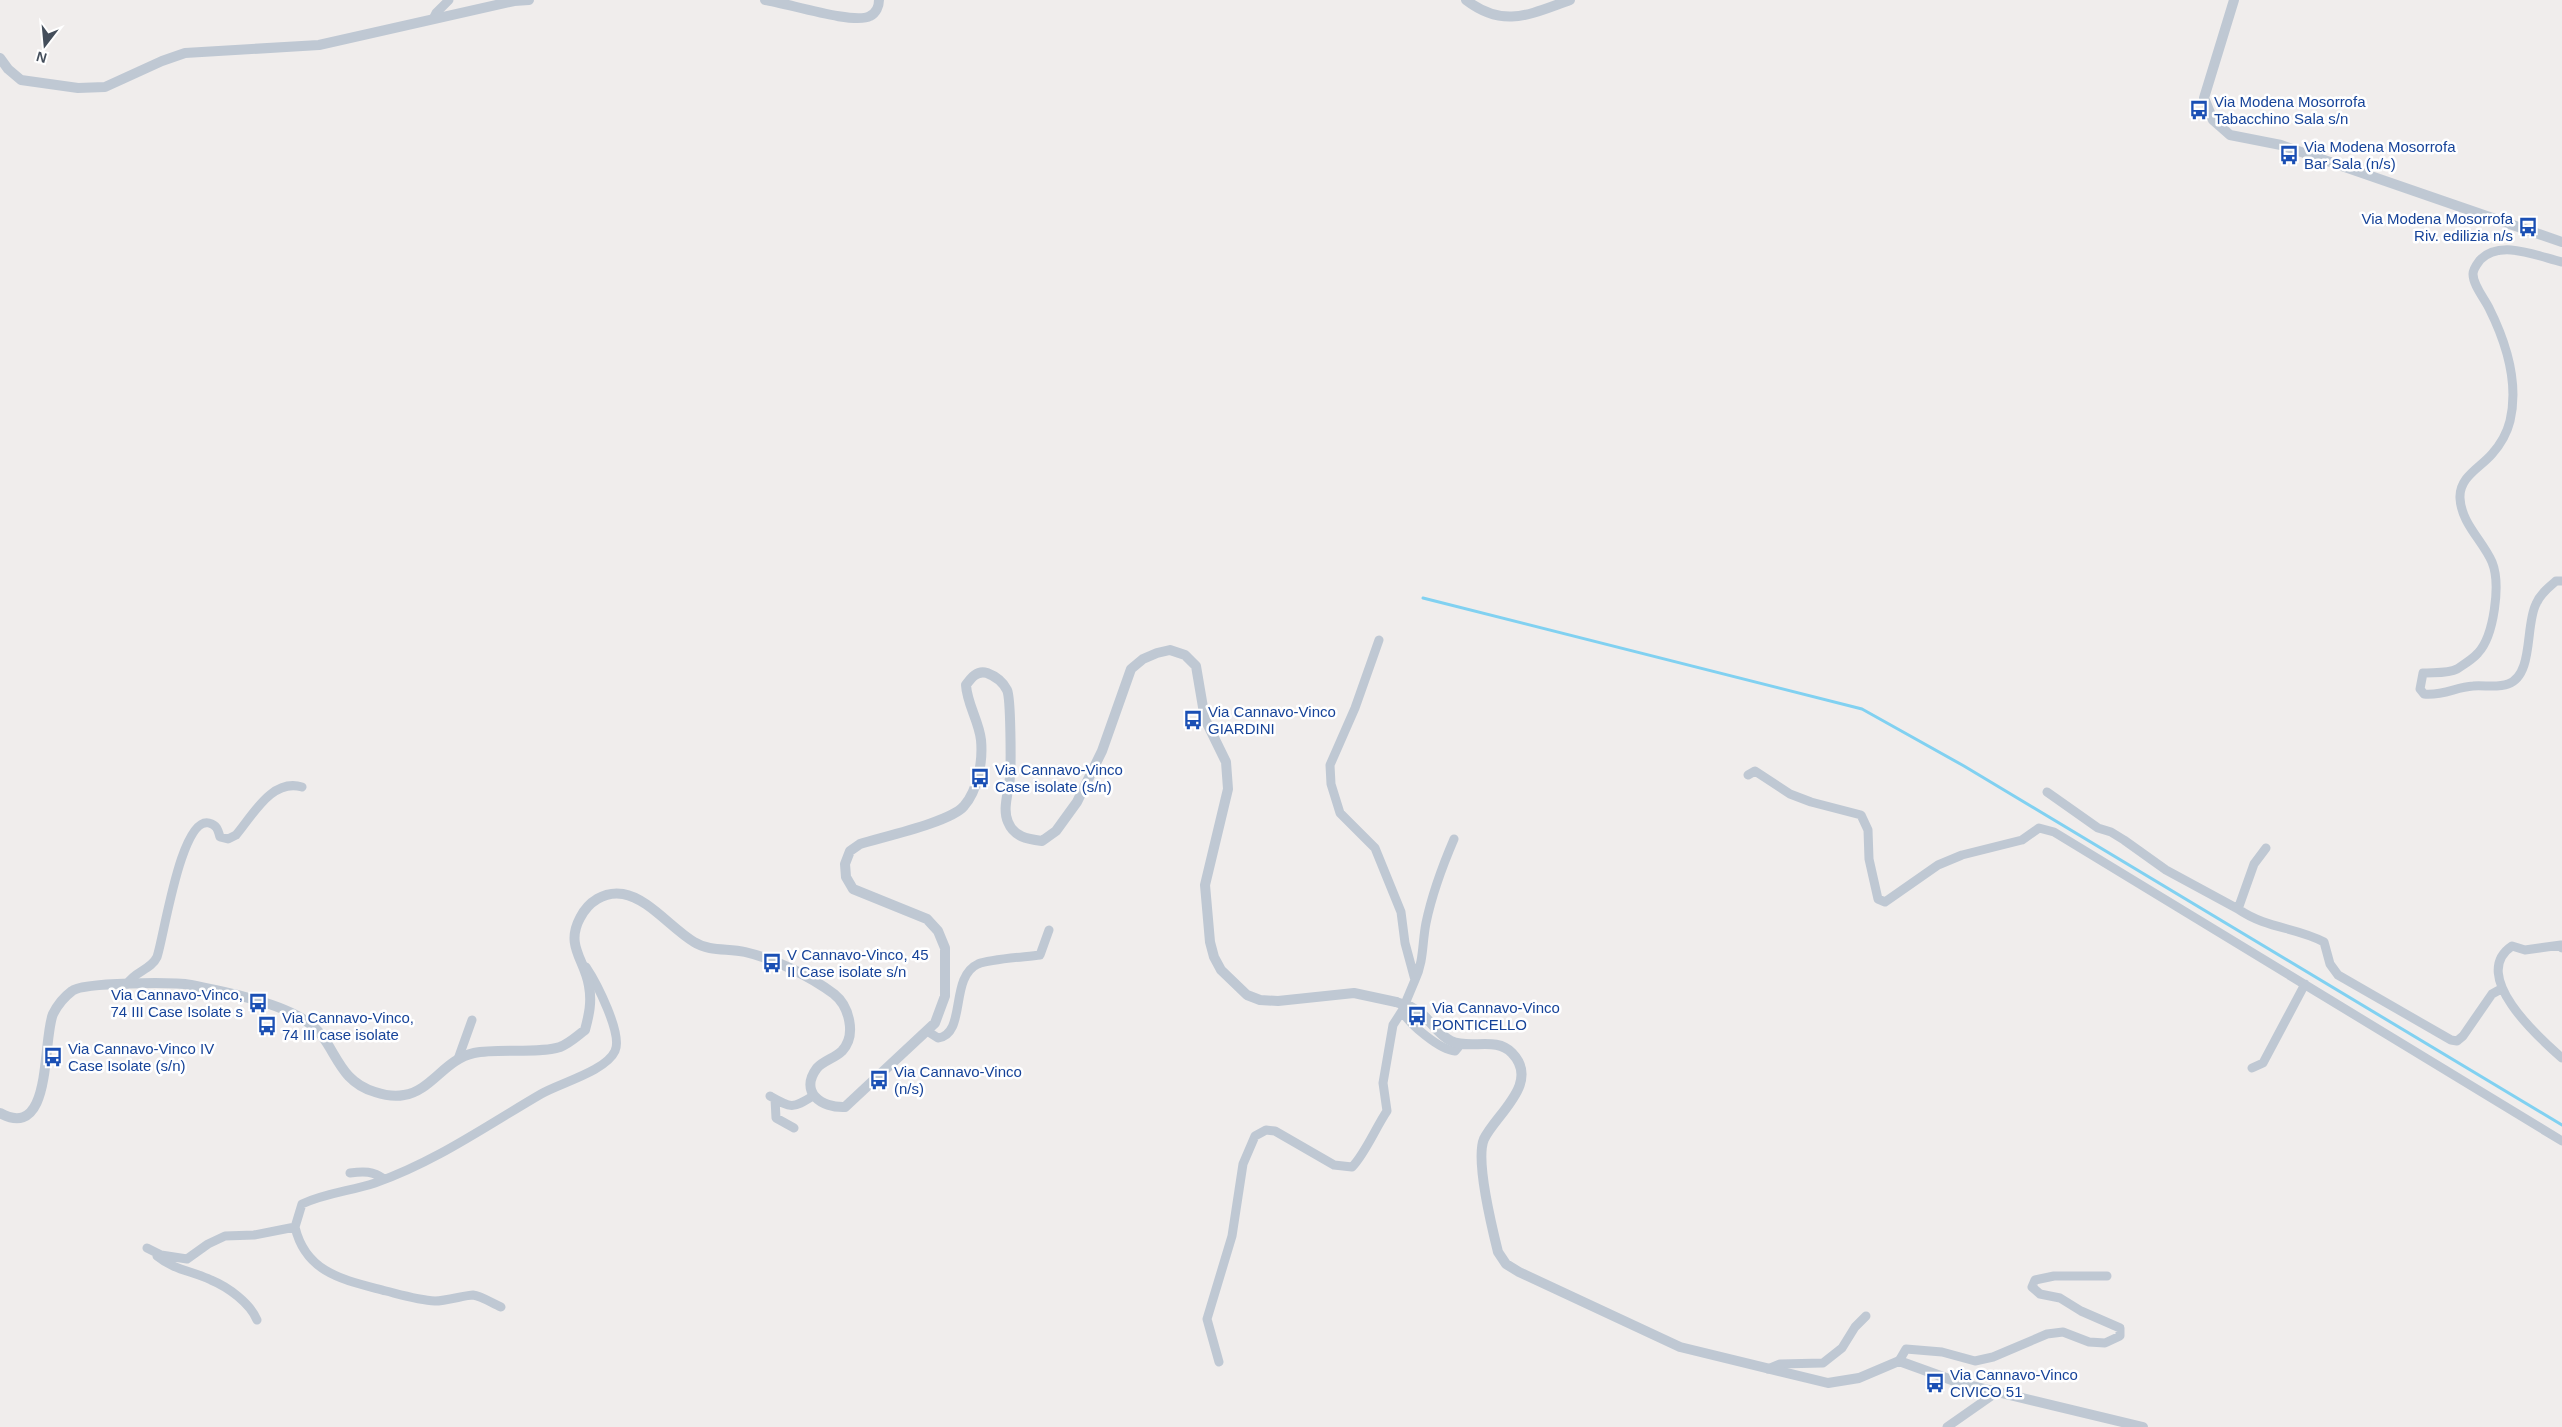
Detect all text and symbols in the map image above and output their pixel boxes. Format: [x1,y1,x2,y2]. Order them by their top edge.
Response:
north arrow [20,20,70,70]
text: N [34,48,48,67]
place label: Via Modena Mosorrofa Tabacchino Sala s/n [2214,93,2366,127]
bus stop icon: Via Modena Mosorrofa Tabacchino Sala s/n [2188,99,2210,121]
place label: Via Modena Mosorrofa Bar Sala (n/s) [2304,138,2456,172]
bus stop icon: Via Modena Mosorrofa Bar Sala (n/s) [2278,144,2300,166]
place label: Via Modena Mosorrofa Riv. edilizia n/s [2362,210,2514,244]
bus stop icon: Via Modena Mosorrofa Riv. edilizia n/s [2517,216,2539,238]
place label: Via Cannavo-Vinco GIARDINI [1208,703,1336,737]
bus stop icon: Via Cannavo-Vinco GIARDINI [1182,709,1204,731]
place label: Via Cannavo-Vinco Case isolate (s/n) [995,761,1123,795]
bus stop icon: Via Cannavo-Vinco Case isolate (s/n) [969,767,991,789]
place label: V Cannavo-Vinco, 45 II Case isolate s/n [787,946,928,980]
bus stop icon: V Cannavo-Vinco, 45 II Case isolate s/n [761,952,783,974]
place label: Via Cannavo-Vinco, 74 III Case Isolate s [110,986,243,1020]
bus stop icon: Via Cannavo-Vinco, 74 III Case Isolate s [247,992,269,1014]
place label: Via Cannavo-Vinco PONTICELLO [1432,999,1560,1033]
bus stop icon: Via Cannavo-Vinco PONTICELLO [1406,1005,1428,1027]
place label: Via Cannavo-Vinco, 74 III case isolate [282,1009,414,1043]
bus stop icon: Via Cannavo-Vinco, 74 III case isolate [256,1015,278,1037]
place label: Via Cannavo-Vinco IV Case Isolate (s/n) [68,1040,214,1074]
bus stop icon: Via Cannavo-Vinco IV Case Isolate (s/n) [42,1046,64,1068]
place label: Via Cannavo-Vinco (n/s) [894,1063,1022,1097]
bus stop icon: Via Cannavo-Vinco (n/s) [868,1069,890,1091]
place label: Via Cannavo-Vinco CIVICO 51 [1950,1366,2078,1400]
bus stop icon: Via Cannavo-Vinco CIVICO 51 [1924,1372,1946,1394]

